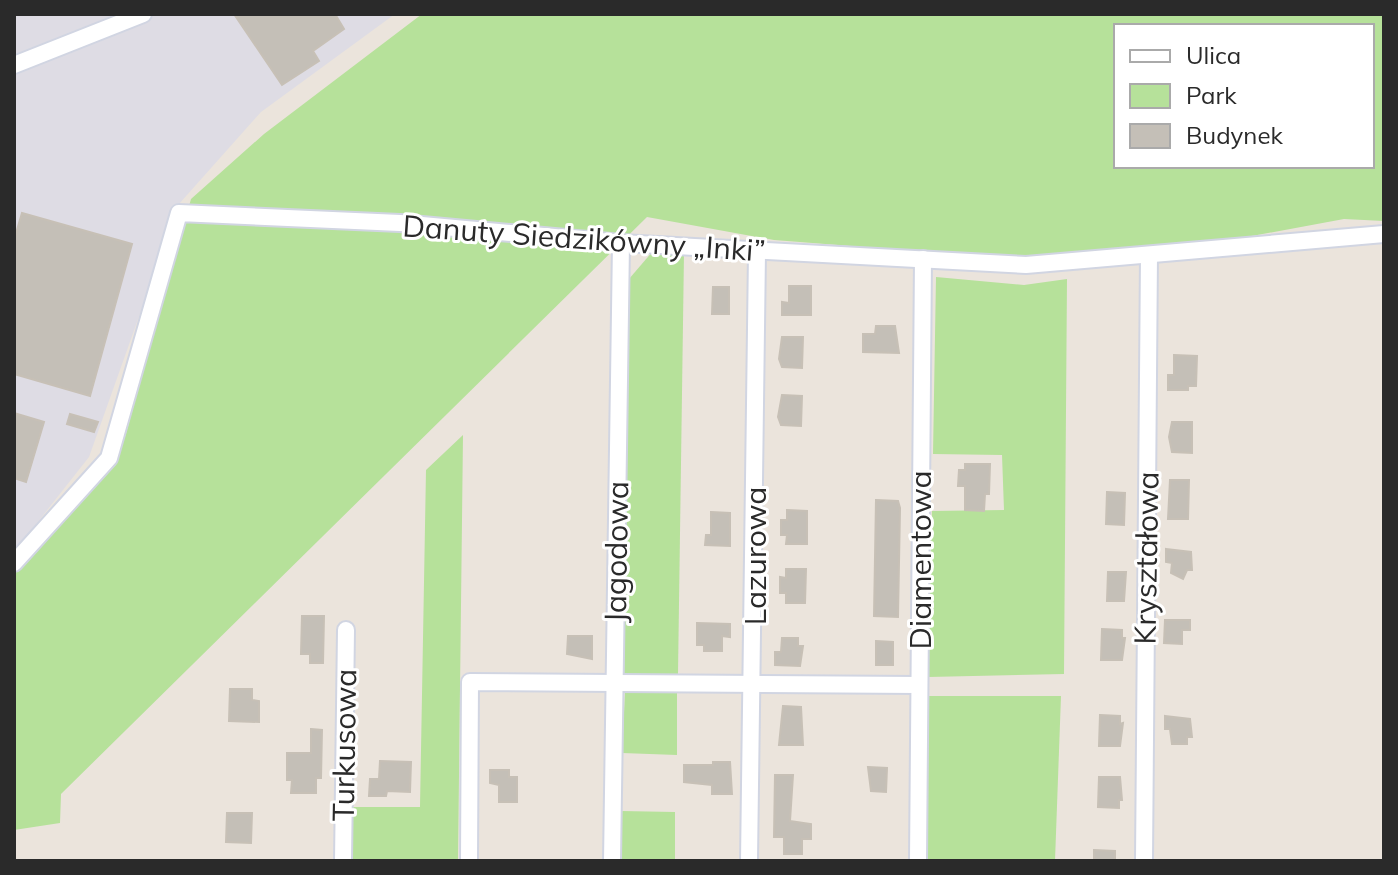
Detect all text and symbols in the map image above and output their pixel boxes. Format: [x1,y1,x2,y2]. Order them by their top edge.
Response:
legend [1114,24,1374,168]
text: Ulica [1186,40,1241,70]
text: Park [1186,80,1237,110]
text: Budynek [1186,120,1283,150]
street label: Danuty Siedzikówny „Inki” [401,206,767,270]
street label: Diamentowa [901,471,939,649]
street label: Kryształowa [1125,471,1167,645]
street label: Jagodowa [596,481,636,623]
street label: Lazurowa [736,487,774,625]
street label: Turkusowa [324,668,364,822]

